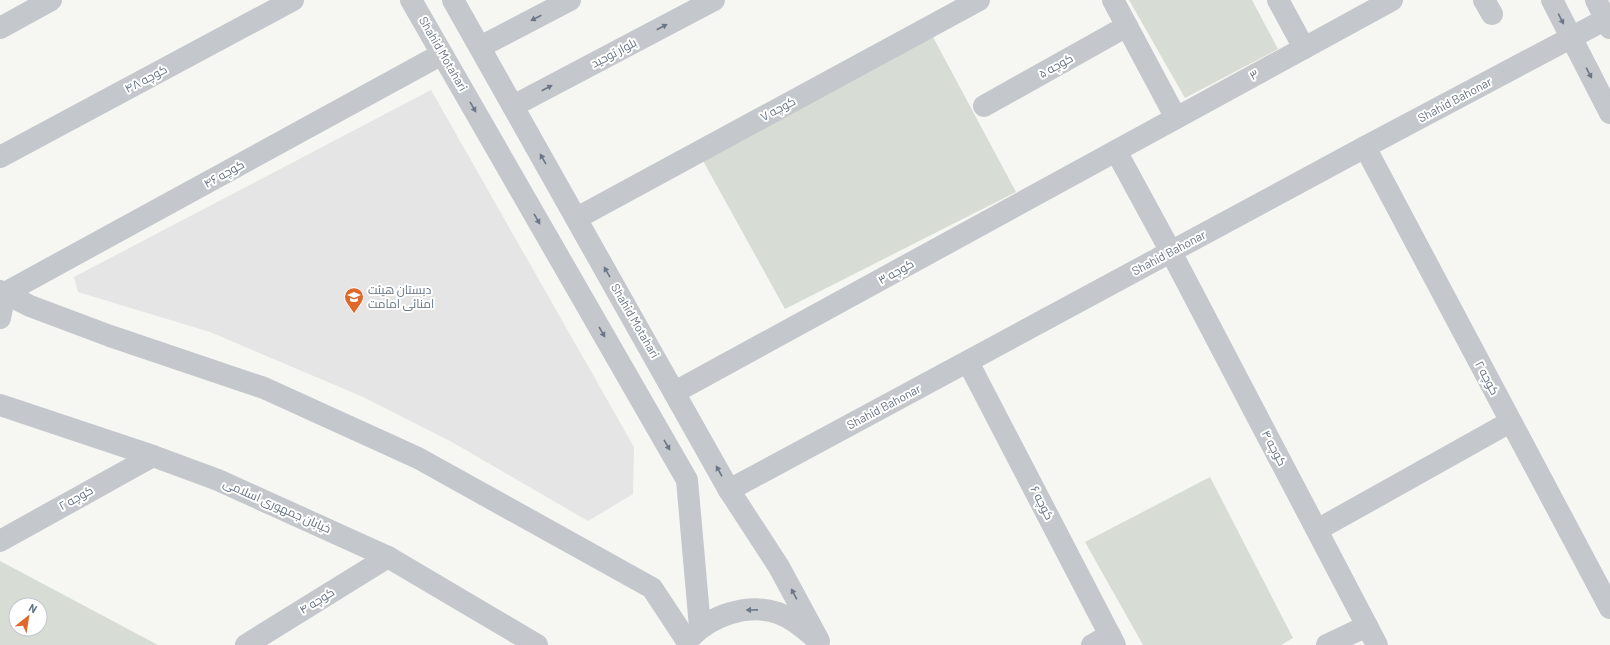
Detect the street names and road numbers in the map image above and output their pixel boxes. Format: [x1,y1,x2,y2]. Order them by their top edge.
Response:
street label: Shahid Motahari [417,14,471,93]
street label: بلوار توحید [588,34,639,71]
street label: کوچه ۵ [1036,50,1077,83]
street label: کوچه ۴۸ [122,61,170,98]
street label: ۳ [1247,66,1260,82]
street label: Shahid Bahonar [1415,73,1494,124]
street label: کوچه ۷ [757,93,799,126]
street label: کوچه ۴۶ [201,156,248,193]
street label: Shahid Bahonar [1129,226,1208,277]
street label: کوچه ۳ [875,256,917,289]
street label: Shahid Motahari [609,281,663,360]
street label: کوچه ۲ [1470,358,1503,398]
street label: Shahid Bahonar [844,380,923,431]
street label: کوچه ۴ [1257,427,1290,469]
street label: خیابان جمهوری اسلامی [221,475,333,536]
street label: کوچه ۲ [56,482,96,515]
street label: کوچه ۶ [1026,483,1057,523]
street label: کوچه ۴ [296,584,338,619]

